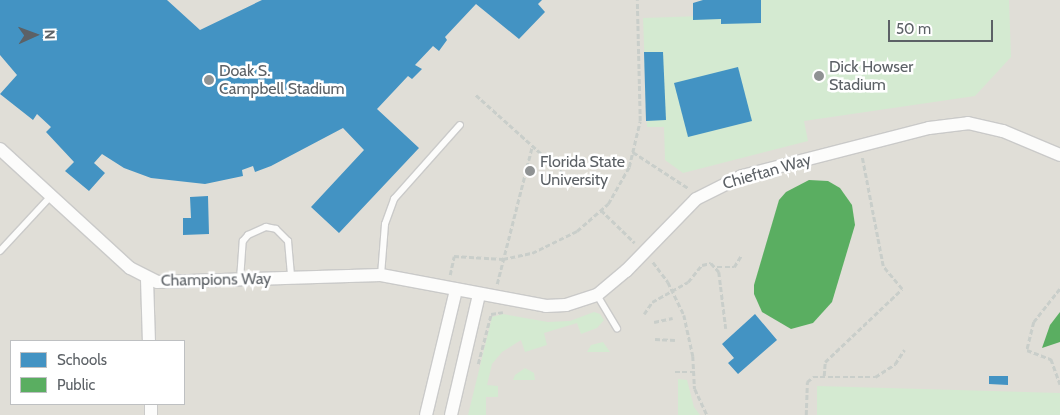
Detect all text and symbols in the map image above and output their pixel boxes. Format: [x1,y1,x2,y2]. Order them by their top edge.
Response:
north arrow [10,10,60,60]
scale bar [890,10,995,42]
text: 50 m [896,20,931,38]
text: N [41,29,59,40]
place label: Dick Howser Stadium [829,57,913,95]
place label: Doak S. Campbell Stadium [219,61,345,99]
marker: Dick Howser Stadium [813,70,825,82]
marker: Doak S. Campbell Stadium [203,74,215,86]
street label: Chieftan Way [721,150,813,194]
place label: Florida State University [540,152,625,190]
marker: Florida State University [524,165,536,177]
street label: Champions Way [161,269,271,291]
legend [10,340,185,405]
text: Schools [57,351,107,369]
text: Public [57,376,95,394]

